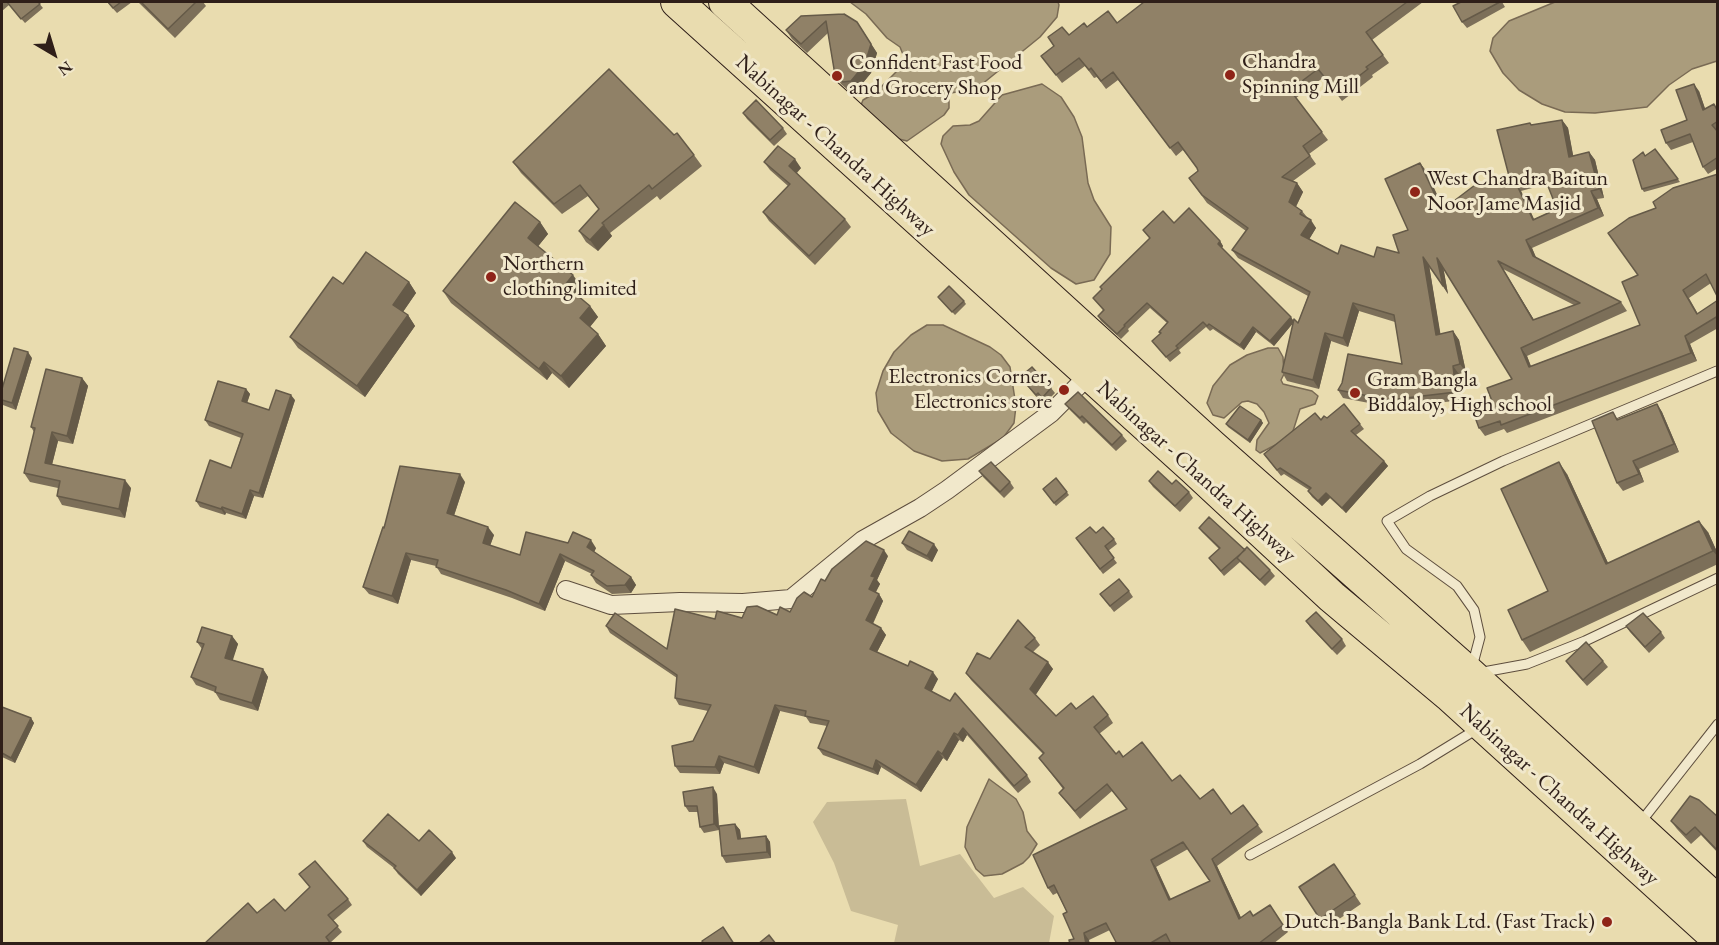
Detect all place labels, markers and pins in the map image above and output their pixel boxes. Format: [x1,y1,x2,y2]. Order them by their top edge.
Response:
place label: Chandra Spinning Mill [1242,49,1359,100]
place label: Confident Fast Food and Grocery Shop [849,50,1022,101]
marker: Chandra Spinning Mill [1223,68,1237,82]
marker: Confident Fast Food and Grocery Shop [830,69,844,83]
place label: West Chandra Baitun Noor Jame Masjid [1427,166,1608,218]
marker: West Chandra Baitun Noor Jame Masjid [1408,185,1422,199]
place label: Northern clothing limited [503,251,637,302]
marker: Northern clothing limited [484,270,498,284]
place label: Electronics Corner, Electronics store [888,364,1052,416]
place label: Gram Bangla Biddaloy, High school [1367,367,1552,418]
marker: Electronics Corner, Electronics store [1057,383,1071,397]
marker: Gram Bangla Biddaloy, High school [1348,386,1362,400]
place label: Dutch-Bangla Bank Ltd. (Fast Track) [1284,909,1595,935]
marker: Dutch-Bangla Bank Ltd. (Fast Track) [1600,915,1614,929]

